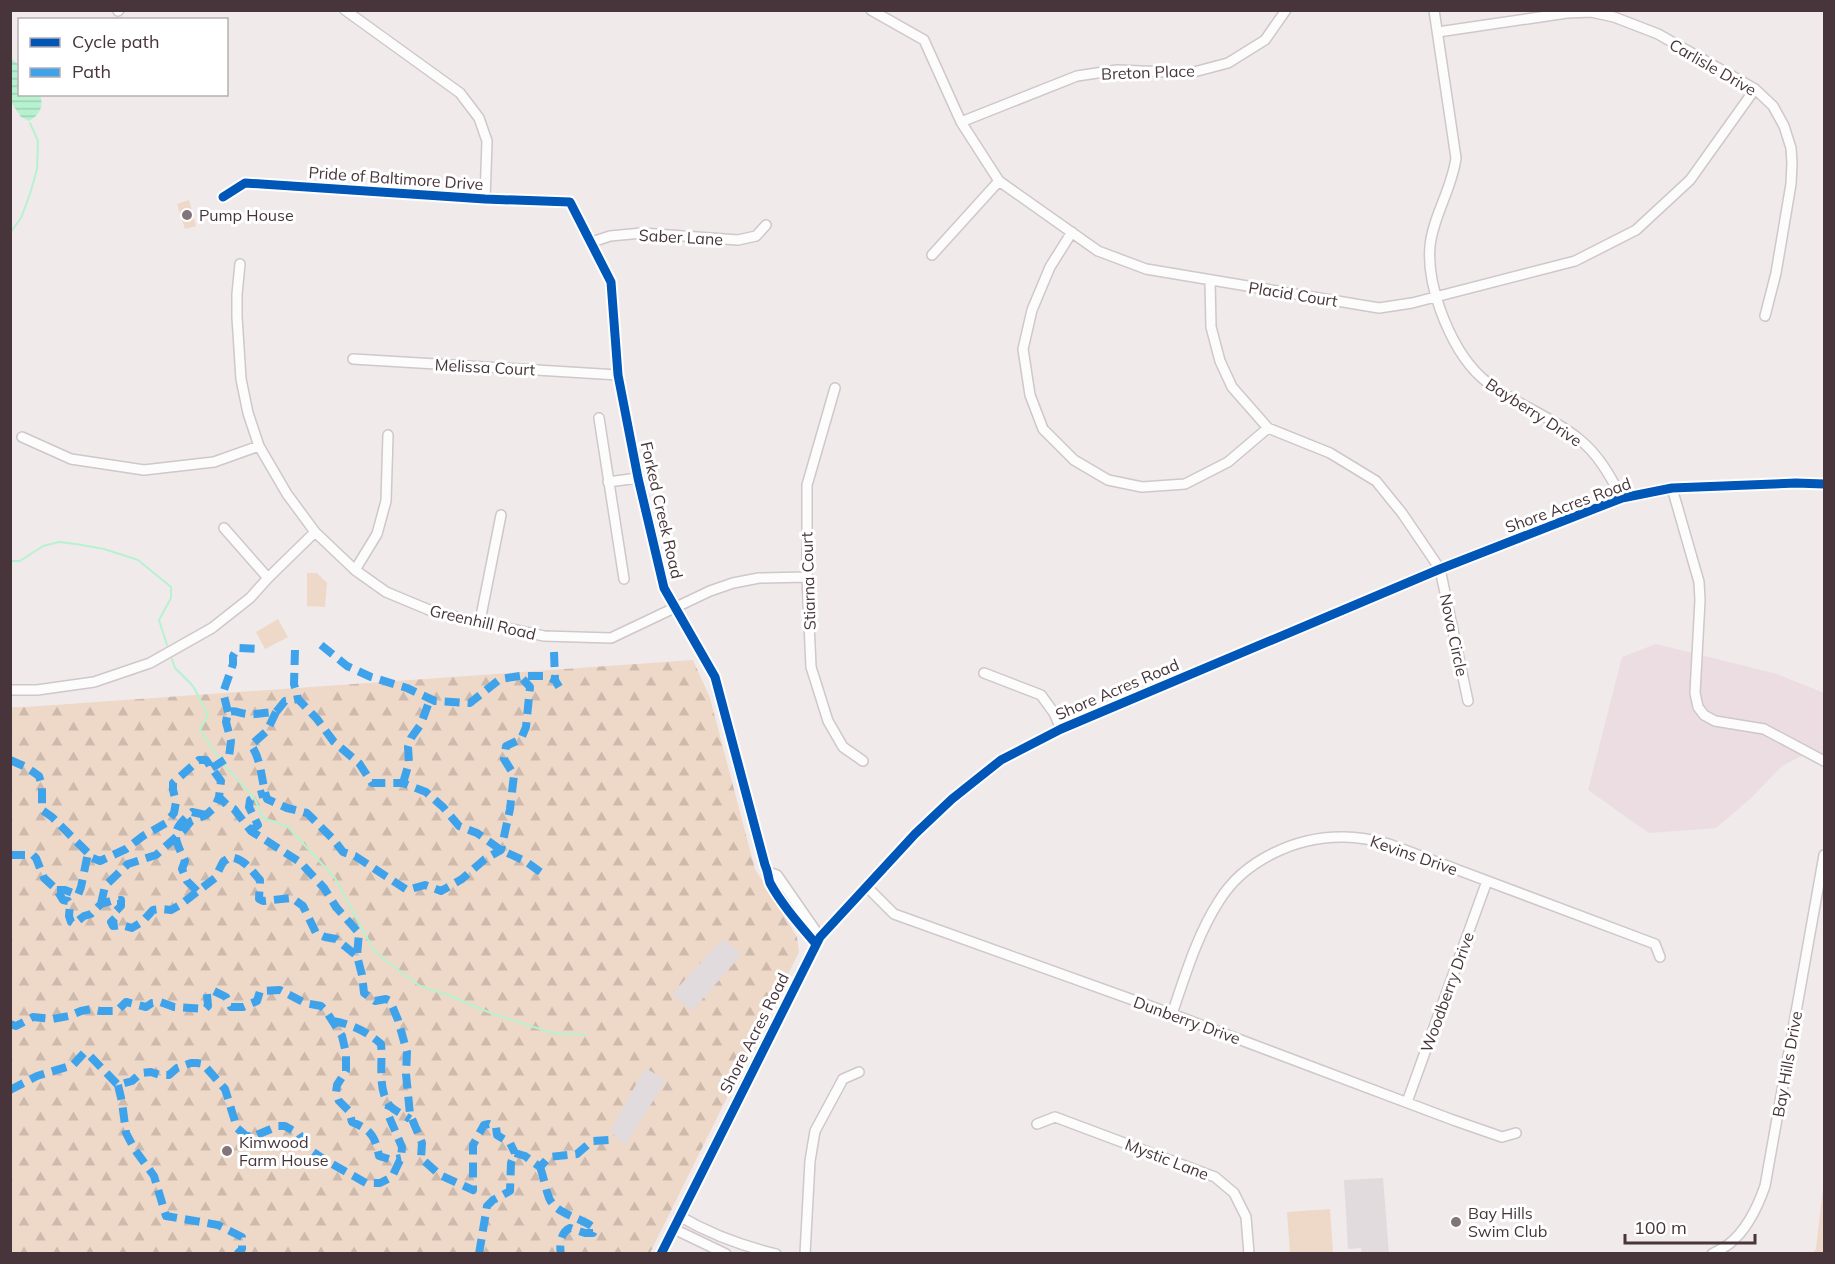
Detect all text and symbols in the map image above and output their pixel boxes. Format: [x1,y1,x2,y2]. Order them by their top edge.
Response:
legend [18,18,228,96]
text: Cycle path [72,30,159,53]
street label: Carlisle Drive [1666,34,1760,100]
text: Path [72,60,111,83]
street label: Breton Place [1101,60,1195,84]
street label: Pride of Baltimore Drive [308,162,484,194]
place label: Pump House [199,205,294,225]
marker: Pump House [180,208,194,222]
street label: Saber Lane [638,225,724,249]
street label: Placid Court [1247,277,1339,311]
street label: Melissa Court [434,354,536,380]
street label: Bayberry Drive [1482,373,1586,451]
street label: Forked Creek Road [637,440,687,580]
street label: Shore Acres Road [1502,473,1634,537]
street label: Stiarna Court [796,531,820,631]
street label: Nova Circle [1435,592,1473,678]
street label: Greenhill Road [428,600,538,644]
street label: Shore Acres Road [1052,654,1182,724]
street label: Kevins Drive [1368,831,1460,879]
street label: Woodberry Drive [1416,929,1478,1055]
street label: Shore Acres Road [715,969,793,1097]
street label: Dunberry Drive [1131,991,1243,1049]
street label: Bay Hills Drive [1768,1009,1806,1119]
place label: Kimwood Farm House [239,1132,329,1170]
street label: Mystic Lane [1122,1134,1212,1184]
marker: Kimwood Farm House [220,1144,234,1158]
place label: Bay Hills Swim Club [1468,1203,1547,1241]
scale bar [1625,1207,1756,1245]
marker: Bay Hills Swim Club [1449,1215,1463,1229]
text: 100 m [1634,1216,1687,1239]

